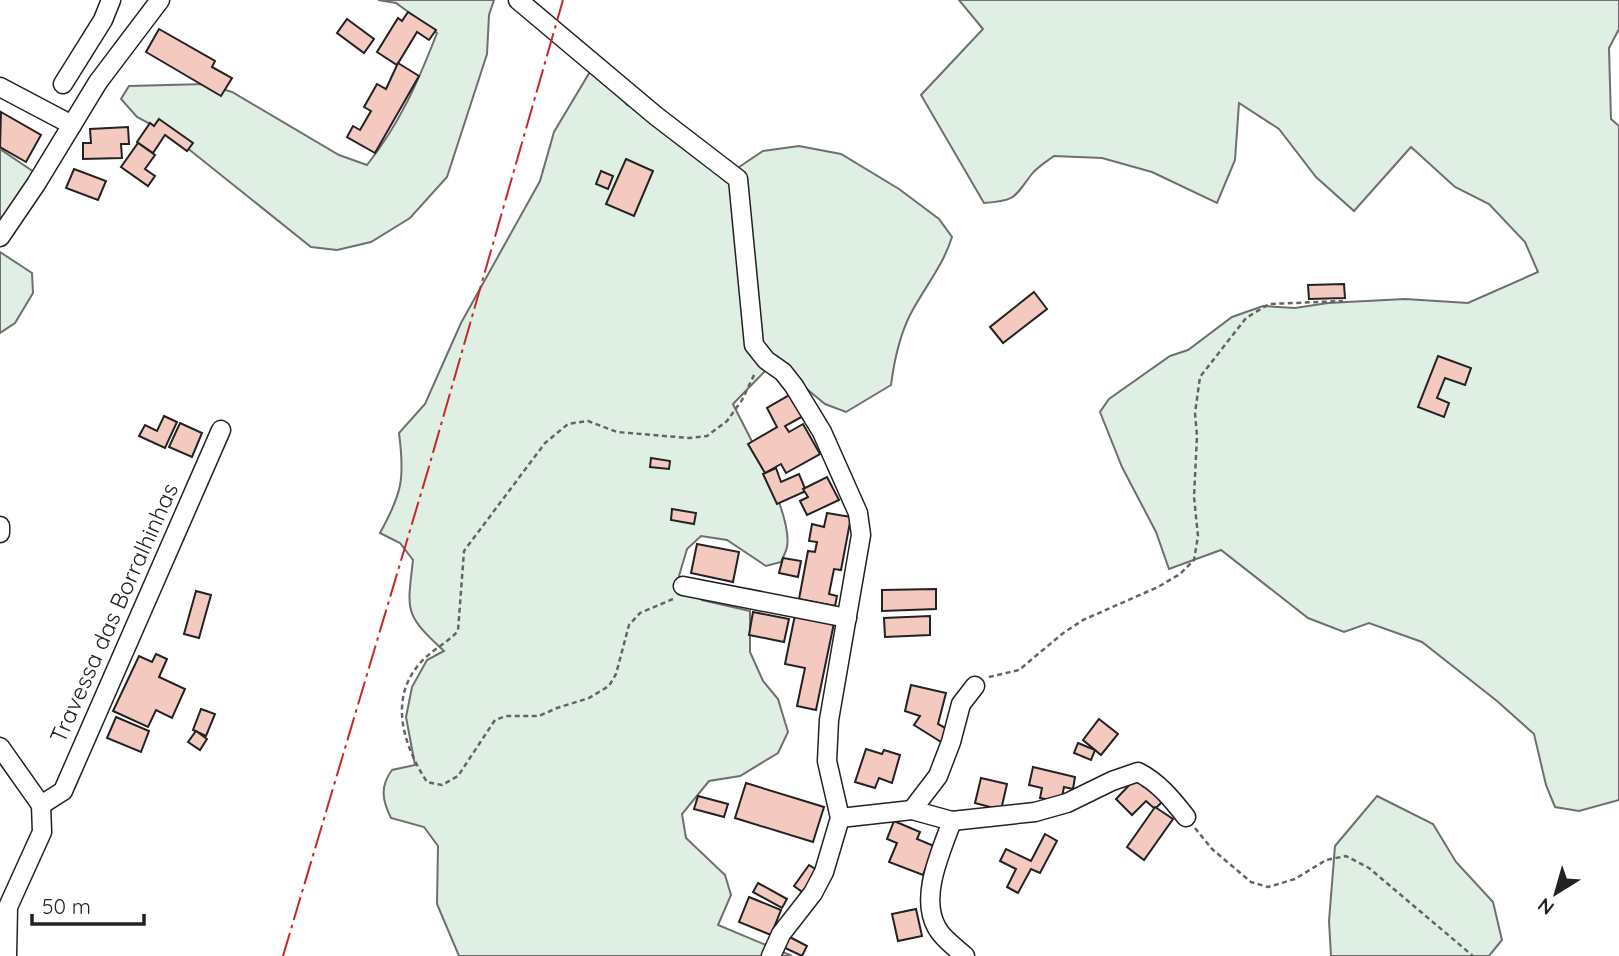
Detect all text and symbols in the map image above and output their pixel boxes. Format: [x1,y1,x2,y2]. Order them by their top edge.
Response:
street label: Travessa das Borralhinhas [43,478,184,747]
north arrow [1521,858,1591,928]
scale bar [32,883,144,927]
text: 50 m [42,893,91,919]
text: N [1533,893,1559,920]

